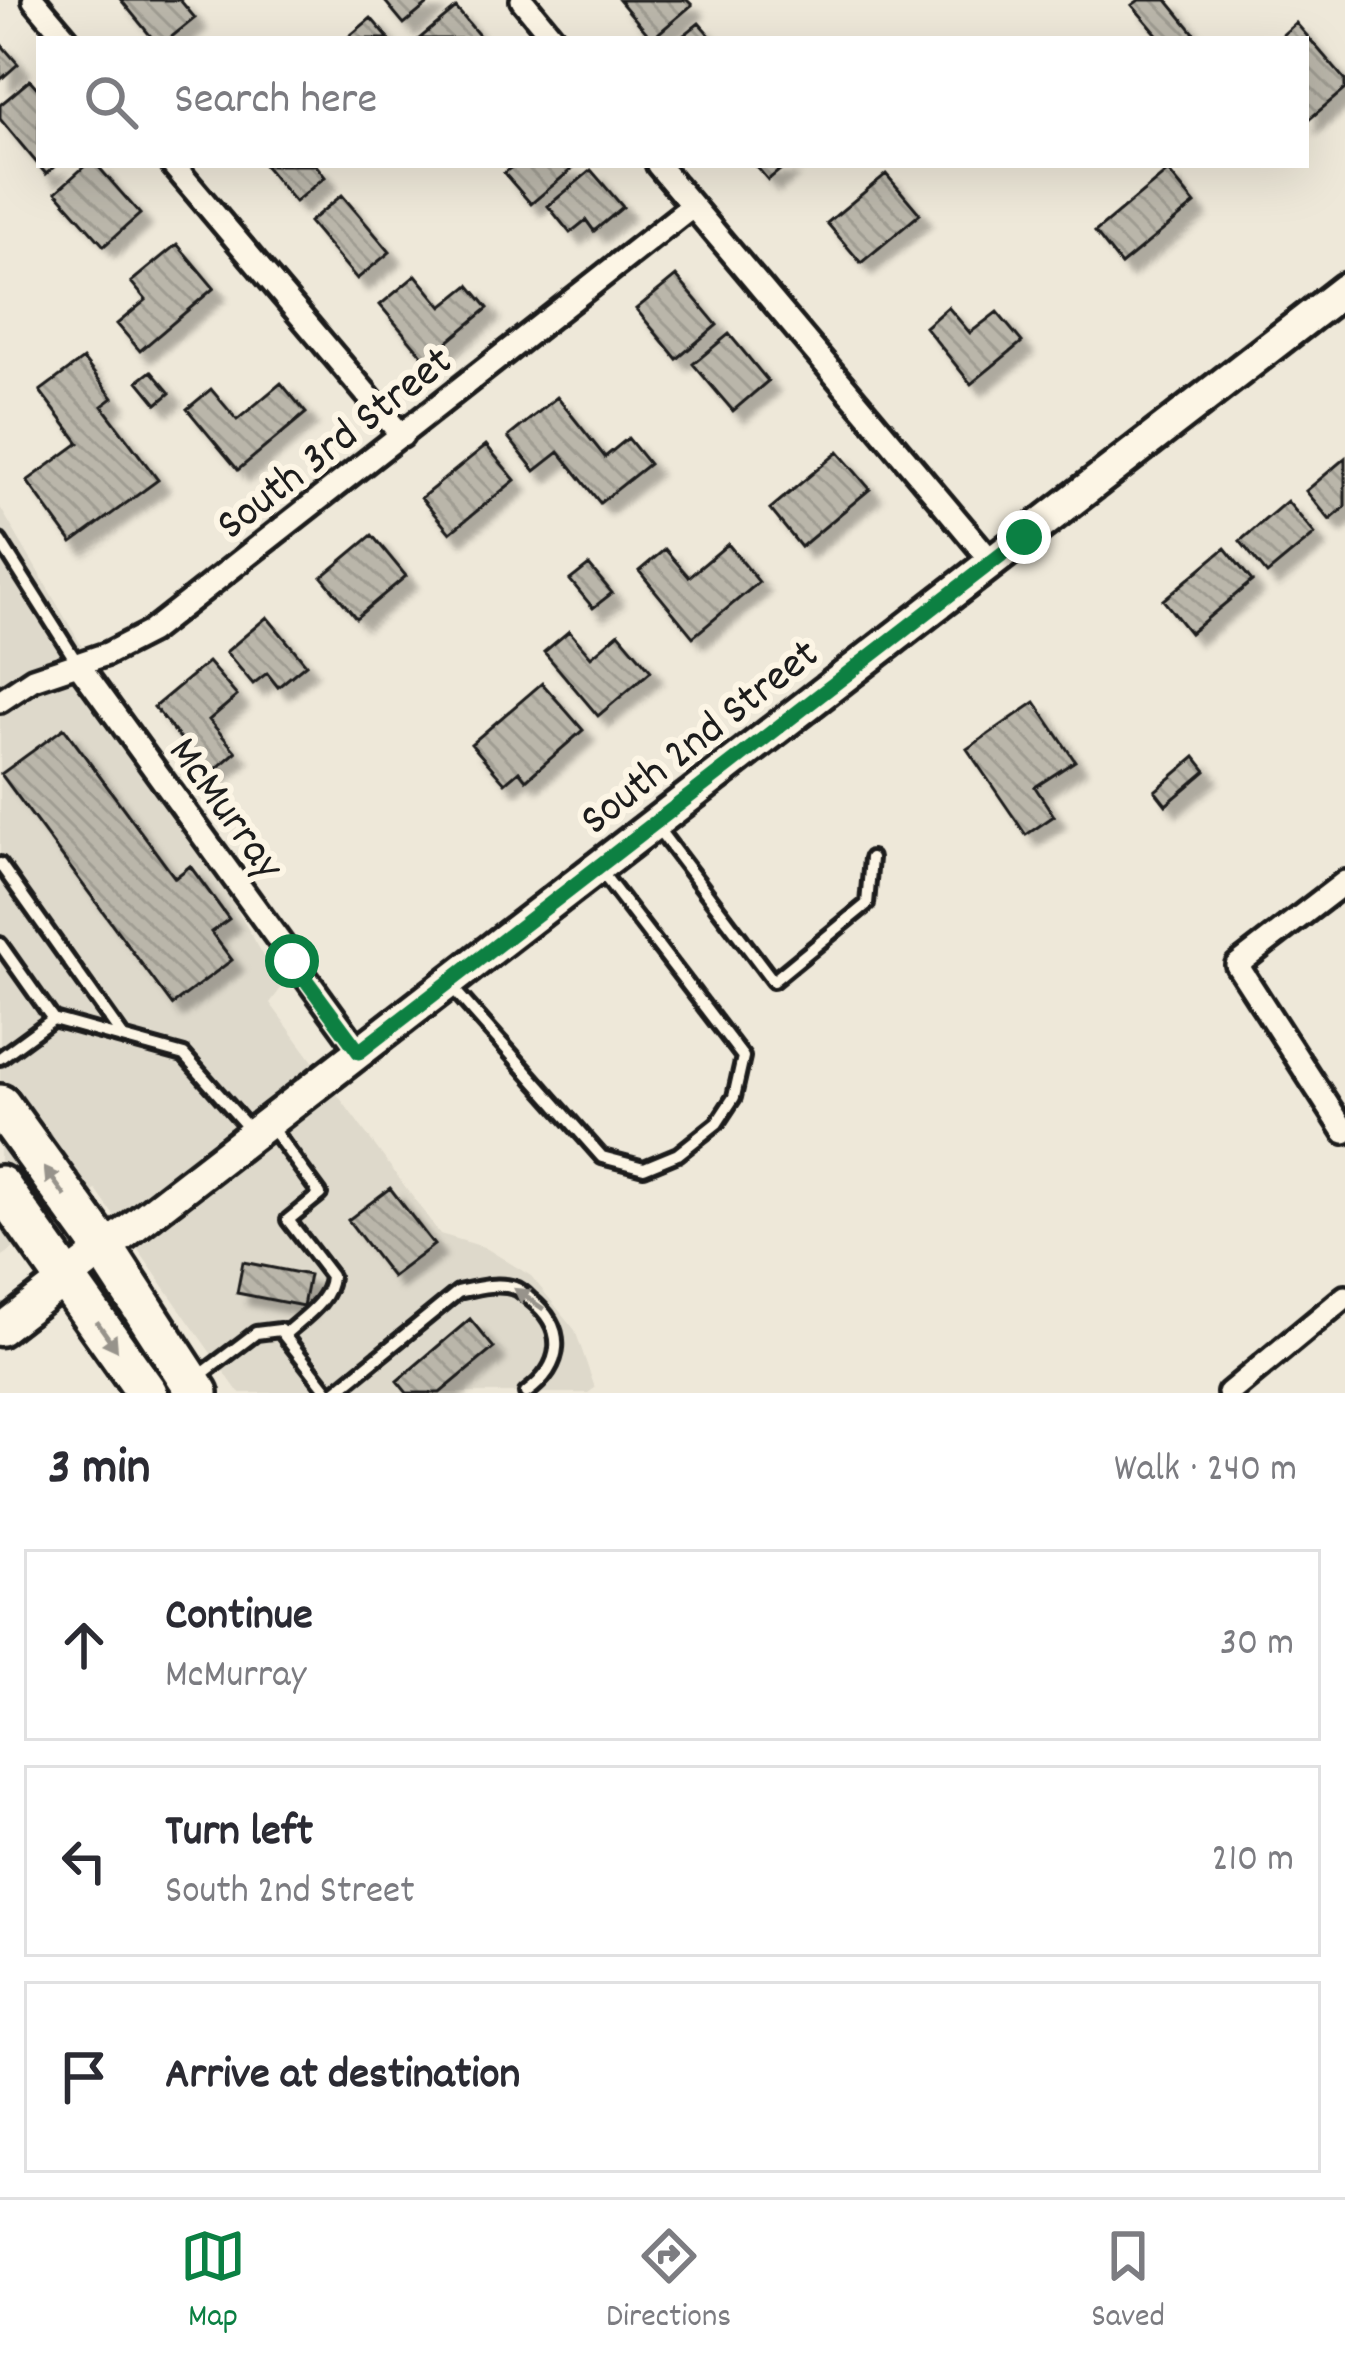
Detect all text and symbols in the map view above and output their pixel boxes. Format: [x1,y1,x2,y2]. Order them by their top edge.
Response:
search box [36,36,1309,168]
icon: search [78,69,144,135]
text: Search here [174,70,377,134]
street label: South 3rd Street [205,333,468,558]
route end [997,510,1051,564]
street label: South 2nd Street [568,626,834,853]
street label: McMurray [150,725,298,895]
route start [265,934,319,988]
one-way arrow [44,1166,68,1198]
one-way arrow [513,1289,545,1312]
one-way arrow [95,1320,118,1352]
text: 3 min [48,1435,150,1507]
text: Walk · 240 m [1114,1444,1297,1499]
text: Continue [165,1586,313,1650]
icon: ahead [51,1612,117,1678]
text: 30 m [1220,1618,1294,1673]
text: McMurray [165,1650,306,1705]
text: Turn left [165,1802,313,1866]
icon: left [51,1828,117,1894]
text: 210 m [1211,1834,1294,1889]
text: South 2nd Street [165,1866,415,1921]
icon: arrive [51,2044,117,2110]
text: Arrive at destination [165,2045,520,2109]
tab: Map [180,2223,246,2342]
tab: Directions [606,2223,731,2342]
tab: Saved [1091,2223,1165,2342]

